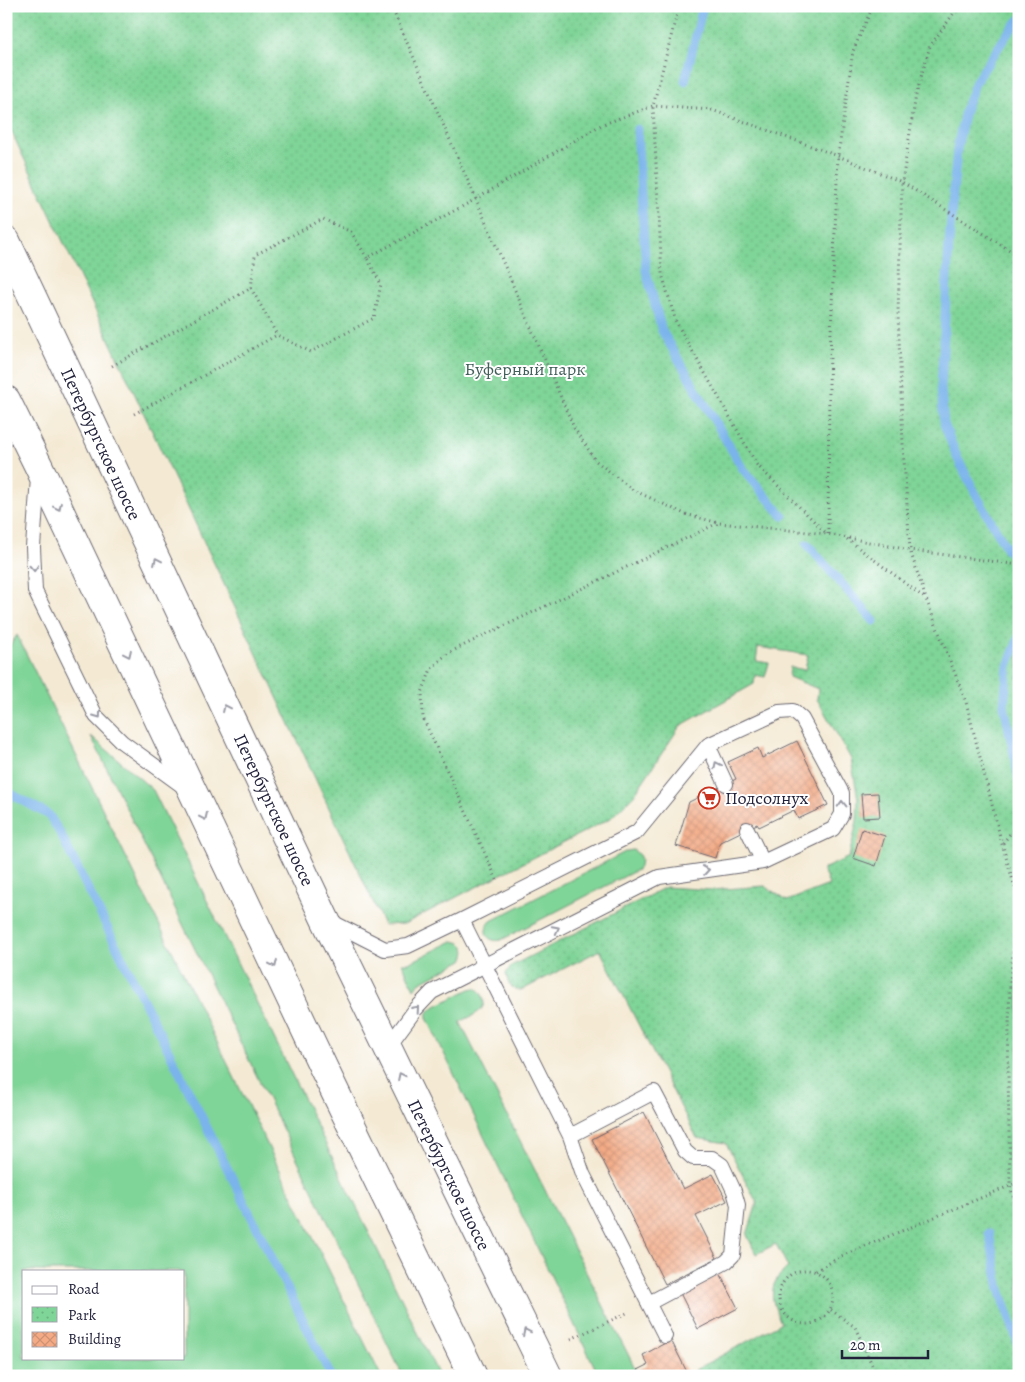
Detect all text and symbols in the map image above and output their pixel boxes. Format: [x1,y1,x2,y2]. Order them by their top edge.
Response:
park label: Буферный парк [464,357,586,381]
street label: Петербургское шоссе [55,364,147,524]
one-way arrow [52,502,63,511]
one-way arrow [152,557,163,566]
one-way arrow [29,564,40,572]
one-way arrow [121,649,132,658]
one-way arrow [222,704,232,713]
one-way arrow [92,709,101,719]
street label: Петербургское шоссе [228,730,320,890]
one-way arrow [713,761,723,770]
supermarket icon: Подсолнух [697,786,721,810]
place label: Подсолнух [725,786,809,810]
one-way arrow [837,800,847,808]
one-way arrow [198,812,209,821]
one-way arrow [702,865,710,876]
one-way arrow [551,925,560,935]
one-way arrow [268,959,278,968]
one-way arrow [410,1006,419,1015]
one-way arrow [397,1072,407,1081]
street label: Петербургское шоссе [402,1095,496,1255]
legend [22,1270,185,1360]
text: Road [68,1279,100,1299]
text: Park [68,1305,97,1325]
scale bar [842,1327,929,1359]
one-way arrow [522,1328,532,1337]
text: Building [68,1329,121,1349]
text: 20 m [850,1335,881,1355]

